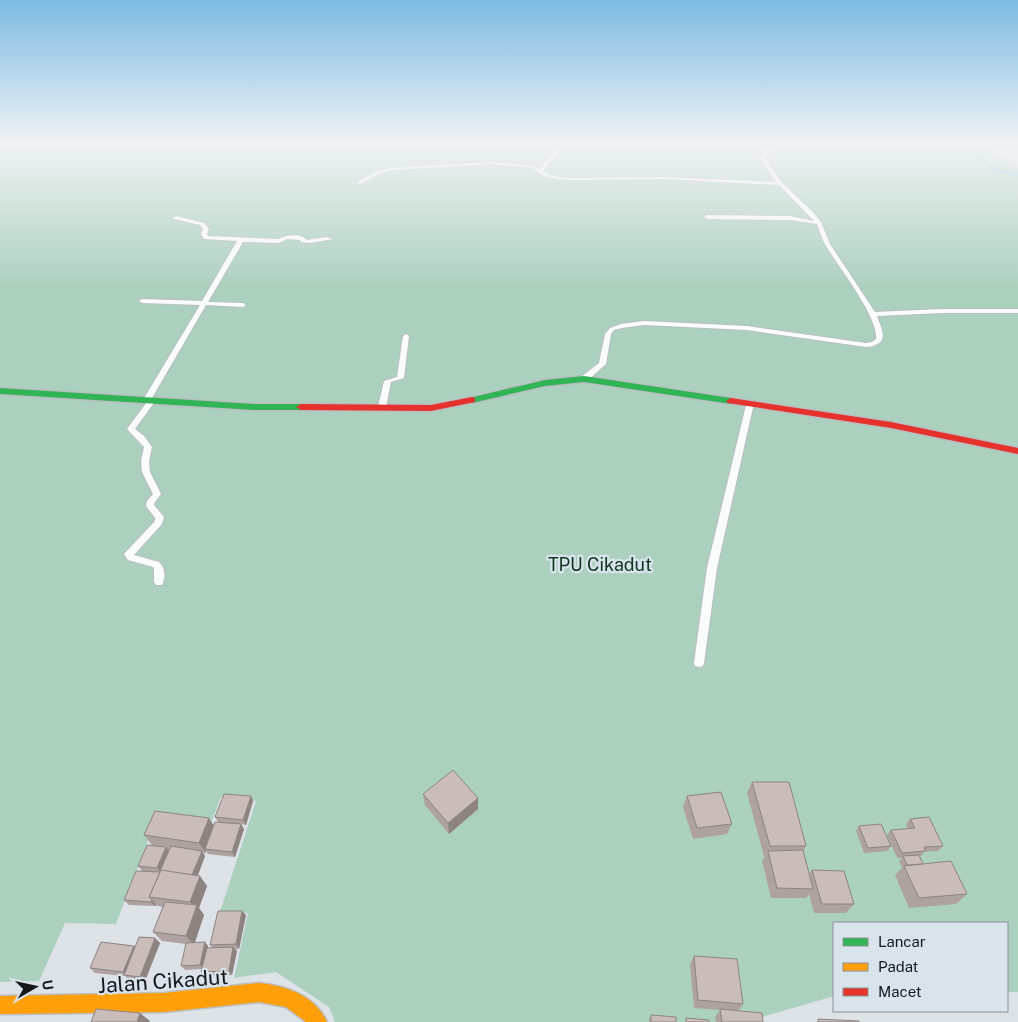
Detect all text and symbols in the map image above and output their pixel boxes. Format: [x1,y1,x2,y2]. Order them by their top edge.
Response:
park label: TPU Cikadut [548,554,652,575]
legend [833,922,1008,1012]
text: Lancar [878,933,926,950]
text: Padat [878,958,919,975]
north arrow [10,962,60,1012]
street label: Jalan Cikadut [97,964,229,998]
text: U [39,979,57,991]
text: Macet [878,983,922,1000]

